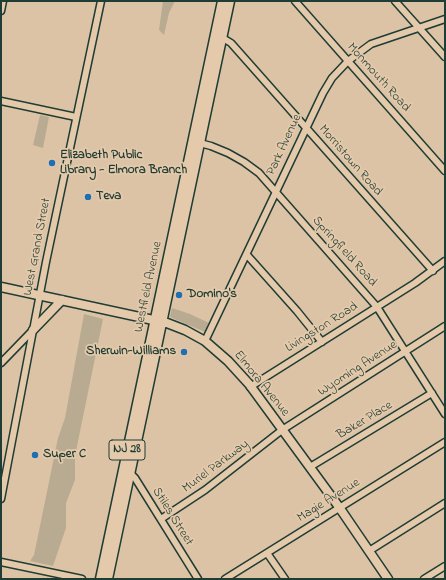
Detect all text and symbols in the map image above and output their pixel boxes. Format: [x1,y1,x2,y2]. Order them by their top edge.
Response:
street label: Monmouth Road [343,40,413,116]
street label: Park Avenue [264,112,306,178]
street label: Morristown Road [315,122,385,200]
place label: Elizabeth Public Library - Elmora Branch [60,148,187,179]
marker: Elizabeth Public Library - Elmora Branch [47,158,57,168]
place label: Teva [96,189,121,205]
marker: Teva [83,192,93,202]
street label: West Grand Street [21,197,55,297]
street label: Springfield Road [308,214,380,290]
street label: Westfield Avenue [132,240,166,334]
place label: Domino's [187,287,237,303]
marker: Domino's [174,290,184,300]
street label: Livingston Road [283,300,361,356]
street label: Wyoming Avenue [315,338,401,400]
place label: Sherwin-Williams [86,344,176,360]
marker: Sherwin-Williams [179,347,189,357]
street label: Elmora Avenue [230,348,292,420]
street label: Baker Place [334,398,396,444]
street label: Muriel Parkway [180,437,252,497]
road number: NJ 28 [109,440,145,460]
place label: Super C [43,447,86,463]
marker: Super C [30,450,40,460]
street label: Magie Avenue [295,476,363,526]
street label: Stiles Street [148,485,196,549]

